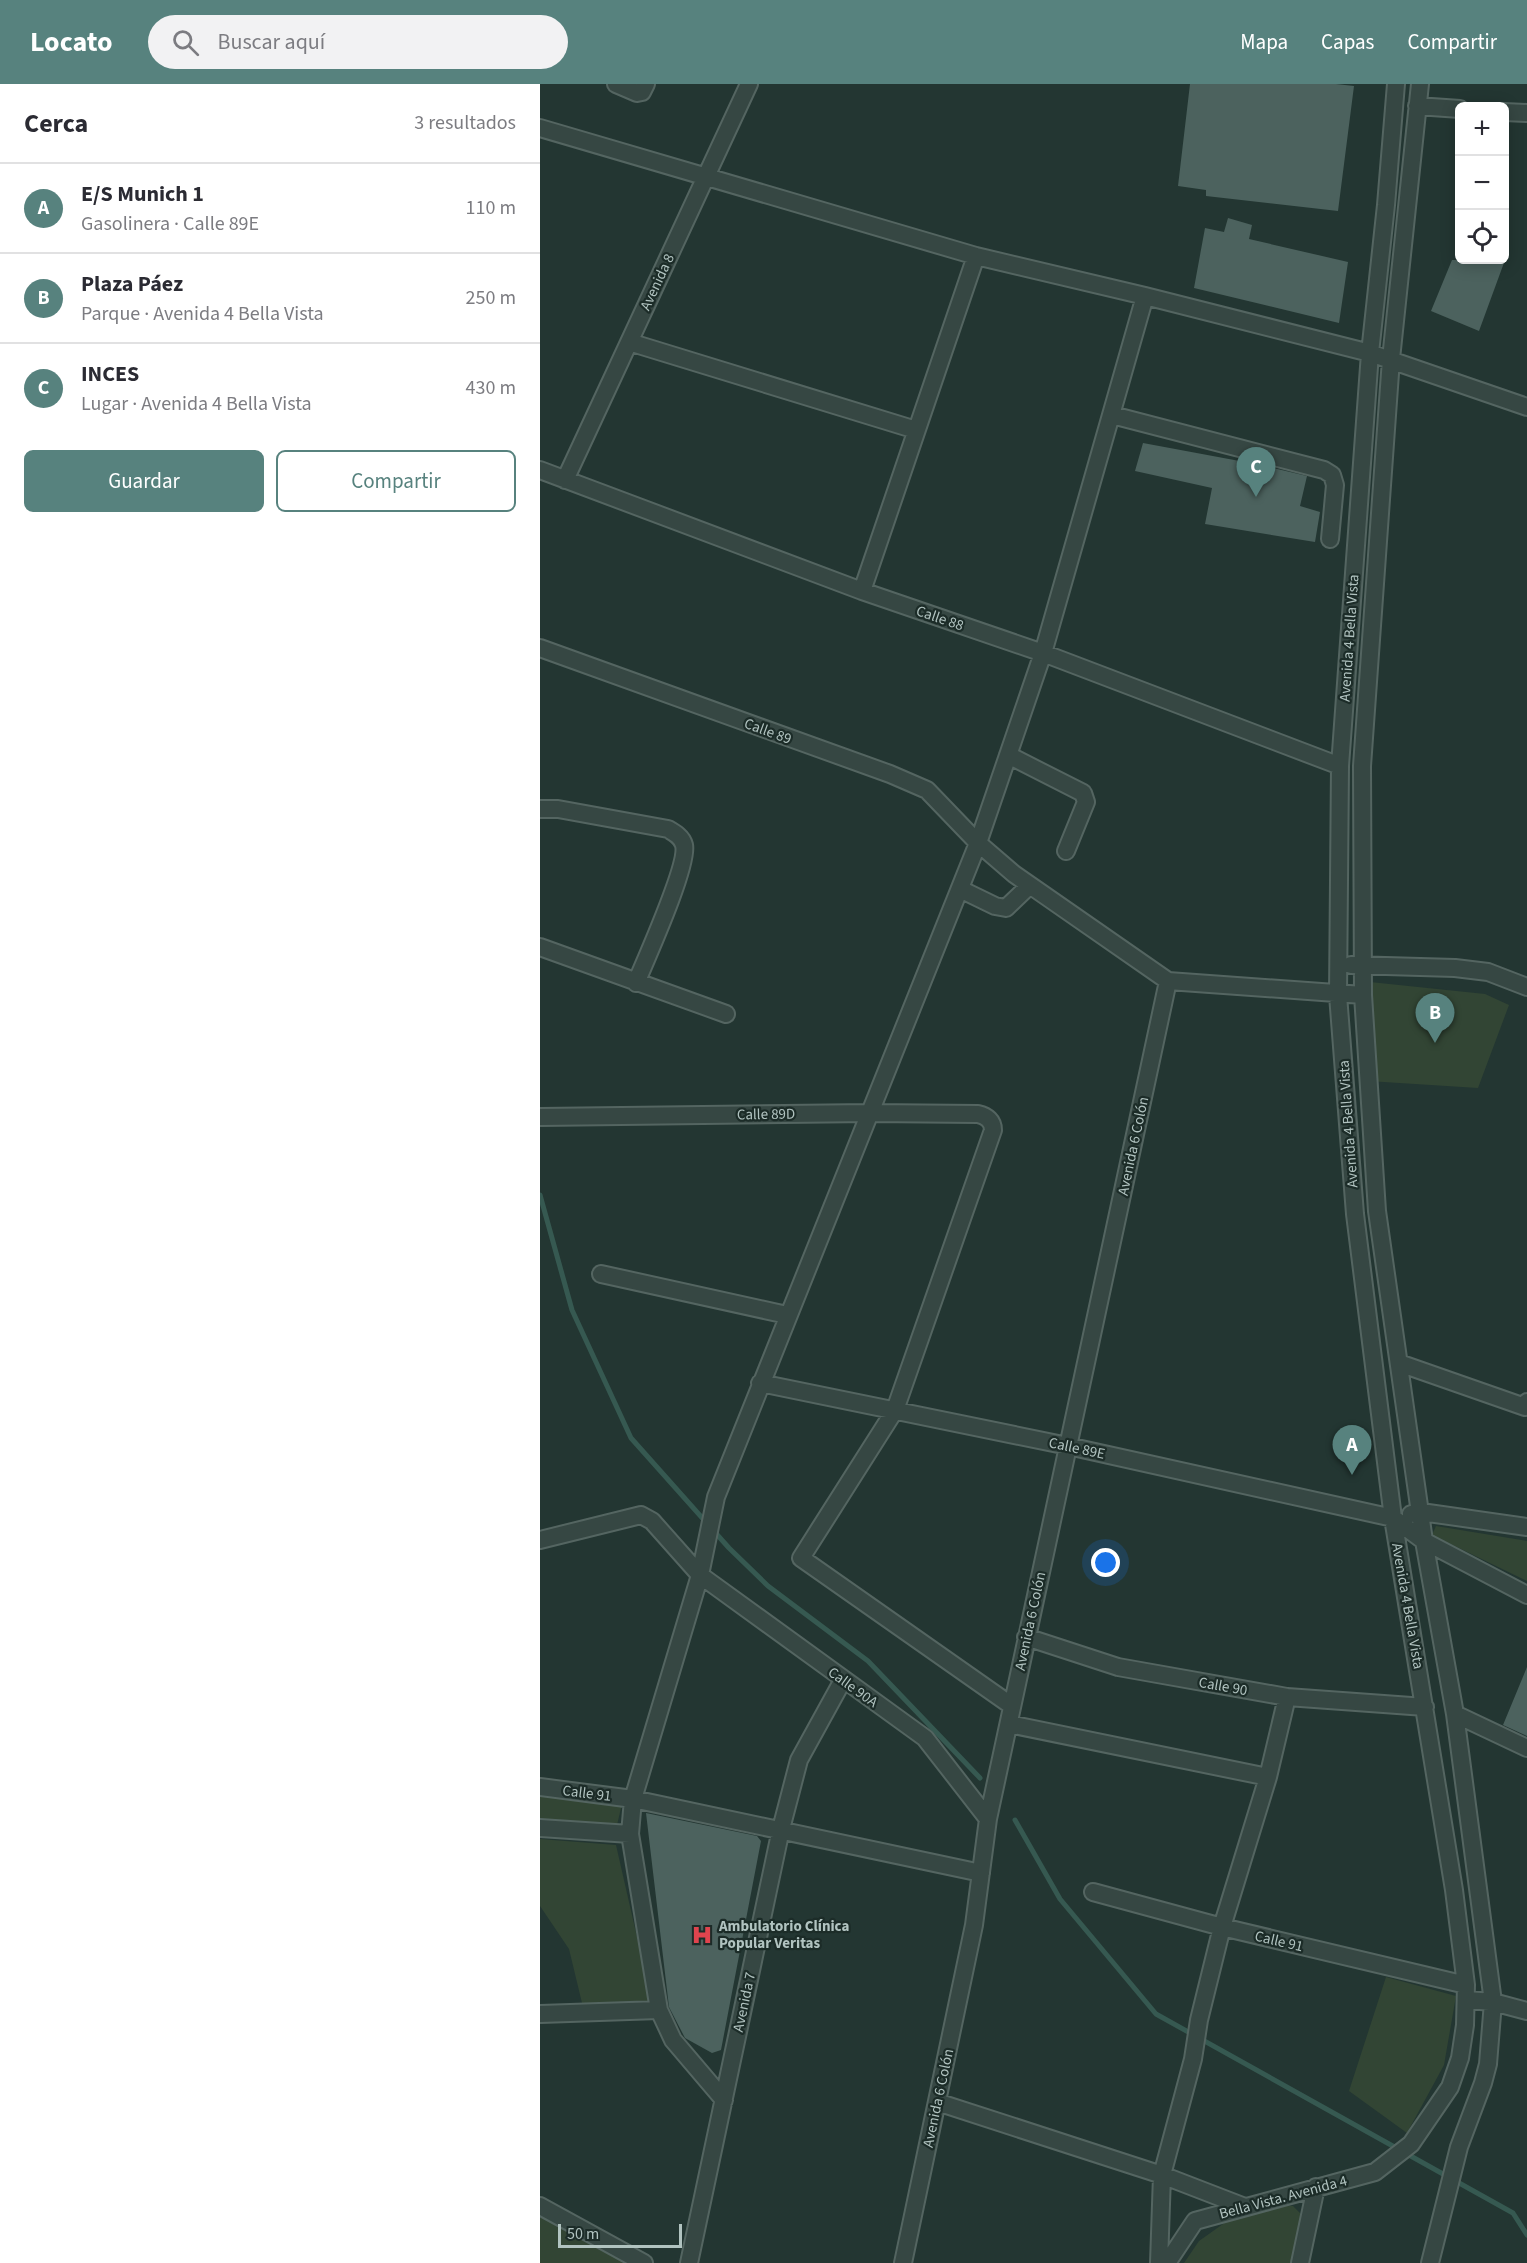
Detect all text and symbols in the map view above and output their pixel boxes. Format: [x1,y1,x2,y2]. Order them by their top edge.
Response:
search box [148,15,568,69]
text: Locato [30,22,112,62]
icon: search [169,26,202,59]
text: Buscar aquí [217,26,325,58]
text: Mapa [1240,27,1288,57]
text: Capas [1321,27,1374,57]
text: Compartir [1407,27,1497,57]
map controls [1455,102,1509,264]
button: + [1455,102,1509,156]
text: Cerca [24,105,88,142]
text: 3 resultados [414,109,516,137]
button: − [1455,156,1509,210]
text: E/S Munich 1 [81,178,204,210]
text: A [38,194,49,222]
text: 110 m [466,194,516,222]
text: Gasolinera · Calle 89E [81,210,259,238]
button: locate [1455,210,1509,264]
street label: Avenida 8 [635,250,680,314]
text: Plaza Páez [81,268,183,300]
text: B [37,284,50,312]
text: 250 m [466,284,516,312]
text: Parque · Avenida 4 Bella Vista [81,300,324,328]
text: INCES [81,358,139,390]
text: C [38,374,49,402]
text: 430 m [466,374,516,402]
text: Lugar · Avenida 4 Bella Vista [81,390,312,418]
pin: C [1236,448,1276,497]
button: Guardar [24,450,264,512]
button: Compartir [276,450,516,512]
street label: Avenida 4 Bella Vista [1335,574,1364,703]
street label: Calle 88 [913,601,966,636]
street label: Calle 89 [741,713,795,750]
pin: B [1416,994,1454,1043]
street label: Avenida 4 Bella Vista [1334,1059,1363,1188]
street label: Avenida 6 Colón [1113,1095,1154,1197]
street label: Calle 89D [737,1103,795,1126]
pin: A [1332,1426,1372,1475]
street label: Calle 89E [1047,1432,1107,1465]
street label: Avenida 4 Bella Vista [1386,1541,1429,1671]
your location [1091,1548,1120,1577]
street label: Avenida 6 Colón [1010,1570,1051,1672]
street label: Calle 90A [823,1662,883,1713]
street label: Calle 90 [1197,1672,1249,1701]
street label: Calle 91 [561,1780,613,1807]
place label: Ambulatorio Clínica Popular Veritas [718,1916,849,1954]
hospital icon: Ambulatorio Clínica Popular Veritas [690,1923,714,1947]
street label: Calle 91 [1253,1926,1305,1957]
street label: Avenida 7 [728,1970,761,2034]
street label: Avenida 6 Colón [918,2047,959,2149]
street label: Bella Vista. Avenida 4 [1217,2170,1350,2225]
scale bar [558,2221,682,2248]
text: 50 m [567,2223,599,2245]

